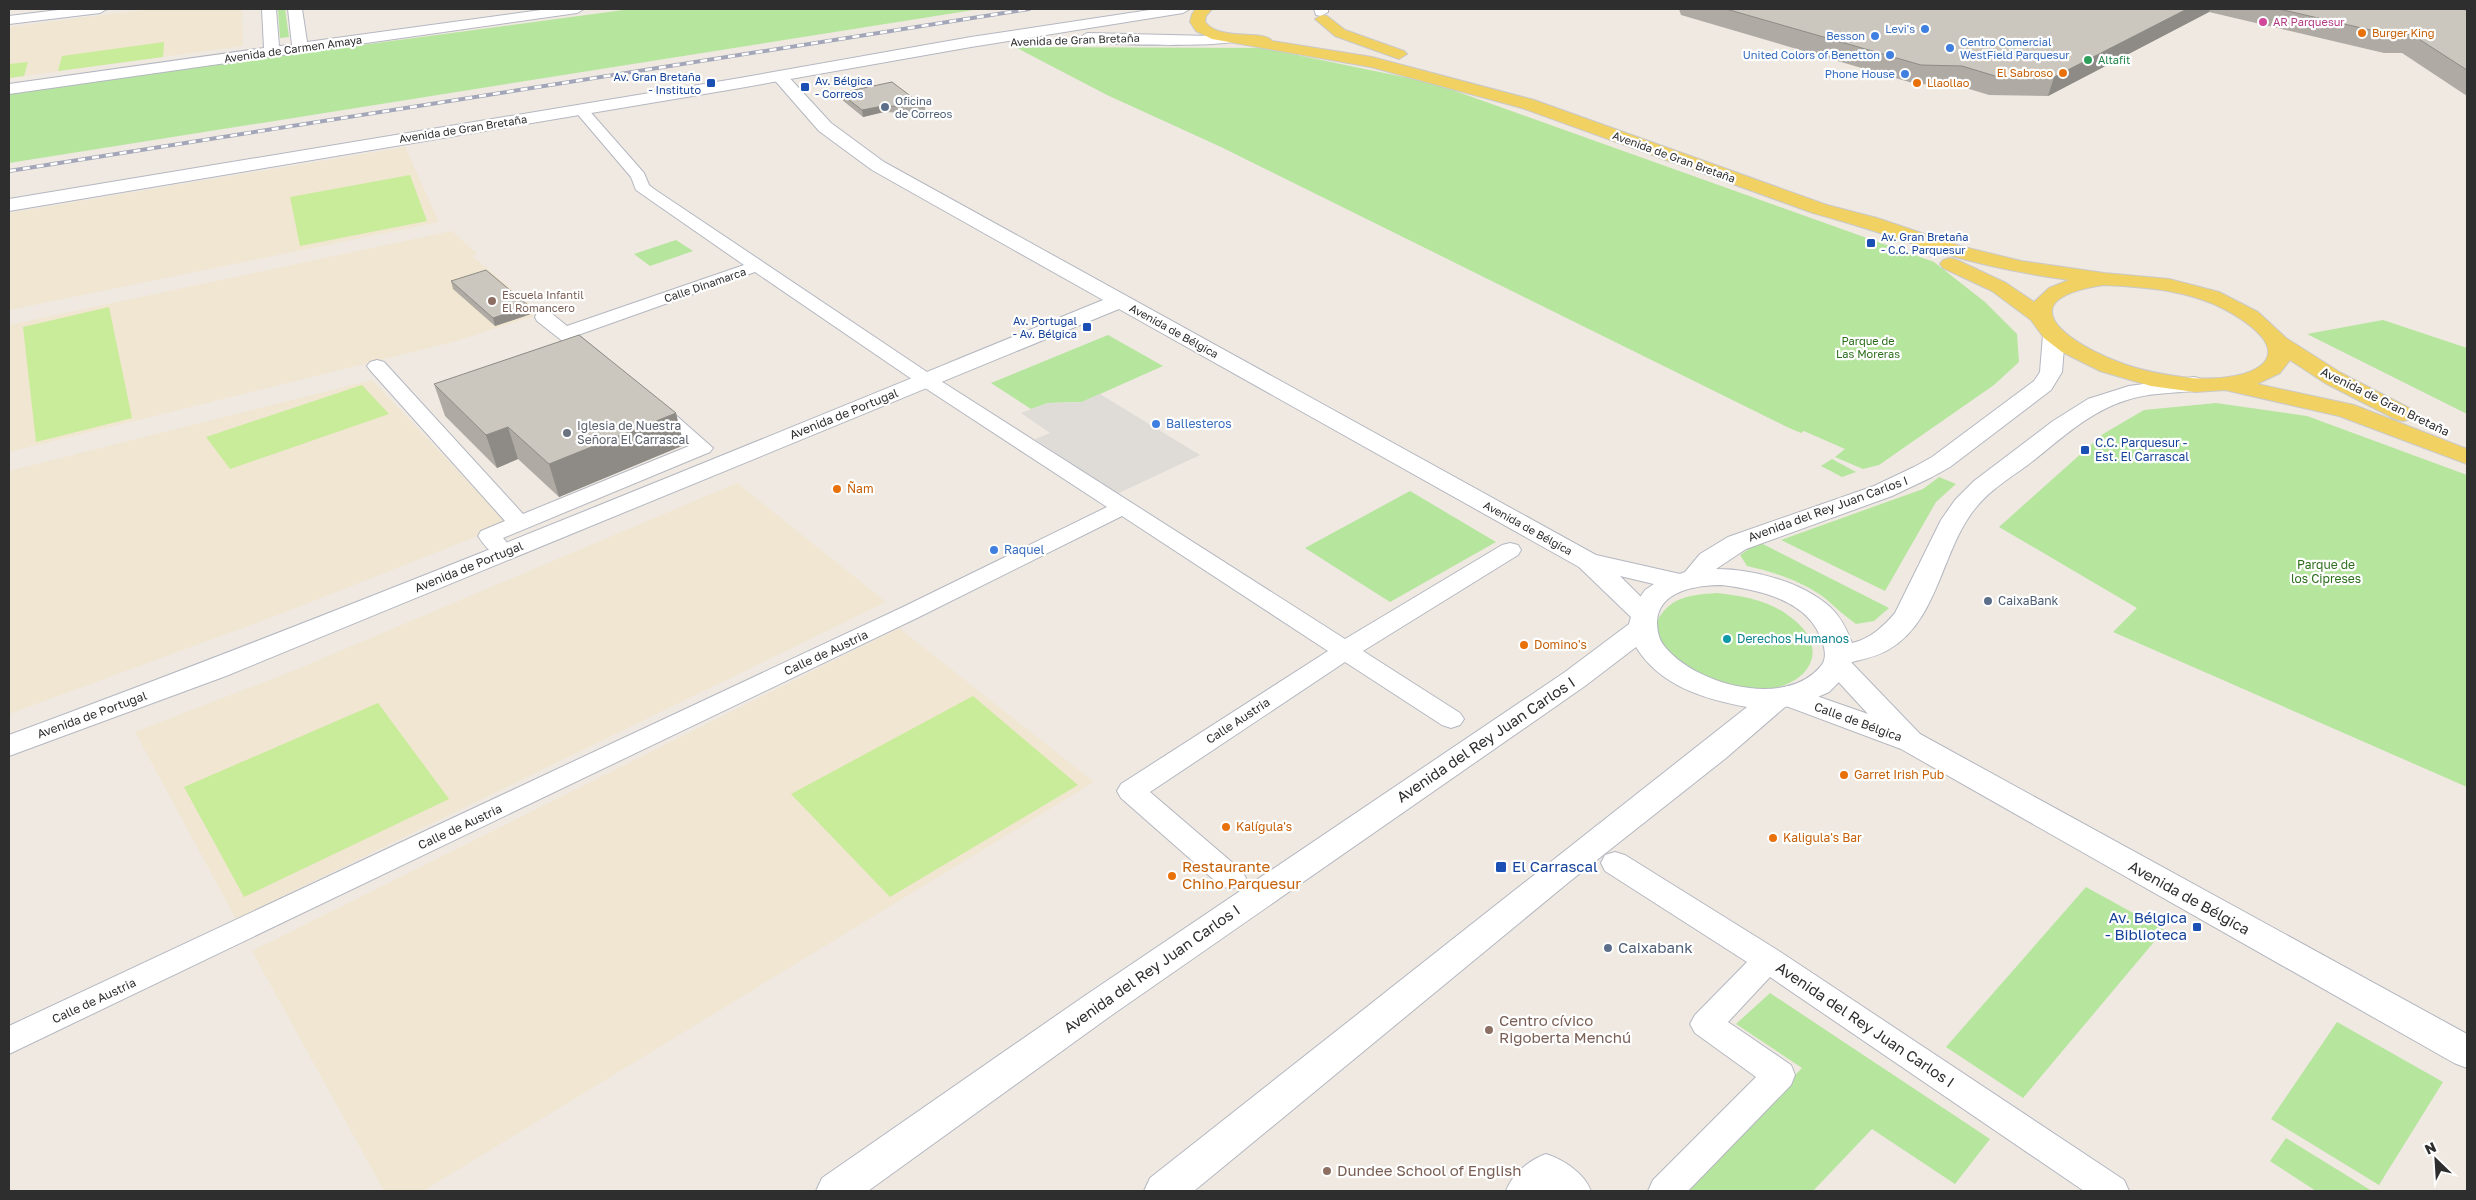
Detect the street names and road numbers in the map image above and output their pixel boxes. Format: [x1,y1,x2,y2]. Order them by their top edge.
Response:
street label: Avenida de Gran Bretaña [1010,31,1140,48]
street label: Avenida de Carmen Amaya [223,32,363,65]
street label: Avenida de Gran Bretaña [398,112,528,145]
street label: Avenida de Gran Bretaña [1611,128,1737,185]
street label: Calle Dinamarca [662,264,747,305]
street label: Avenida de Bélgica [1128,301,1221,360]
street label: Avenida de Gran Bretaña [2318,364,2452,439]
street label: Avenida de Portugal [787,385,900,442]
street label: Avenida del Rey Juan Carlos I [1746,473,1910,544]
street label: Avenida de Bélgica [1482,498,1575,557]
street label: Avenida de Portugal [412,538,525,595]
street label: Calle de Austria [782,627,870,679]
street label: Avenida del Rey Juan Carlos I [1393,673,1578,806]
street label: Avenida de Portugal [35,688,149,741]
street label: Calle Austria [1203,694,1273,747]
street label: Calle de Bélgica [1812,699,1904,744]
street label: Calle de Austria [416,801,504,853]
street label: Avenida de Bélgica [2126,856,2253,938]
street label: Avenida del Rey Juan Carlos I [1060,900,1243,1036]
street label: Avenida del Rey Juan Carlos I [1773,958,1958,1091]
street label: Calle de Austria [50,975,138,1027]

